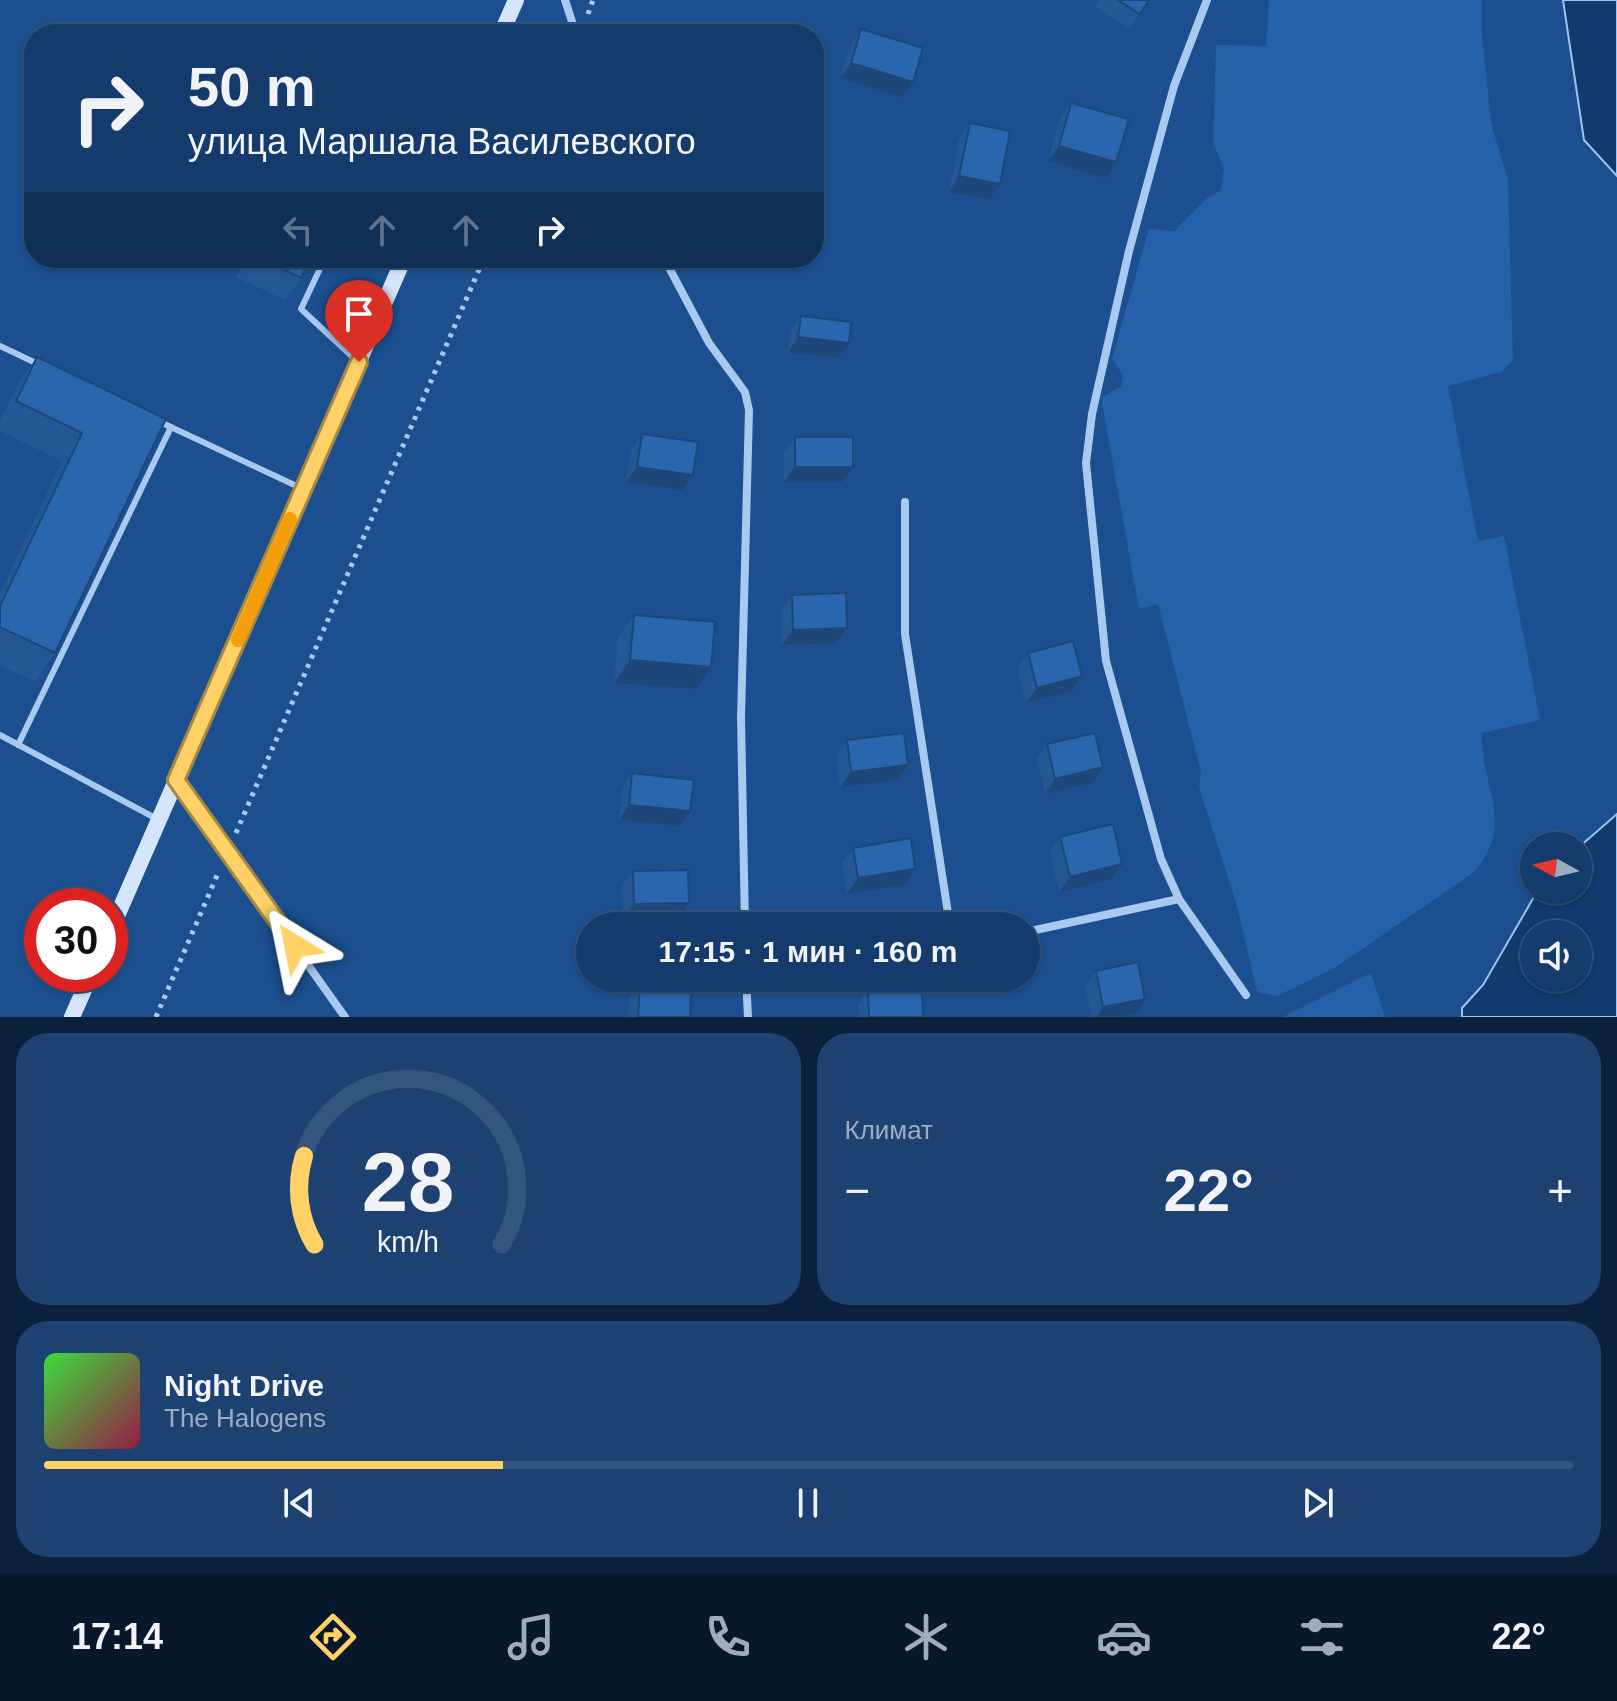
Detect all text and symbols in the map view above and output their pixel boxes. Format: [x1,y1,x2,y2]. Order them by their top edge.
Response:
text: 50 m [188,55,316,118]
icon: right [56,56,160,160]
text: улица Маршала Василевского [188,121,696,162]
icon: left [276,208,320,252]
icon: ahead [360,208,404,252]
icon: ahead [444,208,488,252]
icon: right [528,208,572,252]
pin [325,280,393,362]
icon: arrive [337,292,381,336]
north arrow [1520,832,1592,904]
map controls [1520,832,1592,992]
speed limit sign: 30 [24,888,128,992]
position arrow [253,904,337,988]
button: sound [1520,920,1592,992]
text: 17:15 · 1 мин · 160 m [659,935,957,968]
text: Климат [845,1115,933,1145]
text: 28 [362,1136,455,1229]
text: 22° [1163,1157,1254,1224]
text: − [845,1166,870,1215]
text: + [1547,1166,1573,1215]
text: km/h [377,1226,439,1258]
text: Night Drive [164,1369,324,1402]
text: The Halogens [164,1403,326,1433]
icon: previous [277,1481,321,1525]
icon: pause [786,1481,830,1525]
icon: next [1296,1481,1340,1525]
icon: directions [305,1609,361,1665]
icon: music [503,1609,559,1665]
icon: phone [700,1609,756,1665]
icon: climate [898,1609,954,1665]
icon: car [1096,1609,1152,1665]
icon: filters [1294,1609,1350,1665]
text: 17:14 [71,1616,163,1657]
text: 22° [1492,1616,1546,1657]

